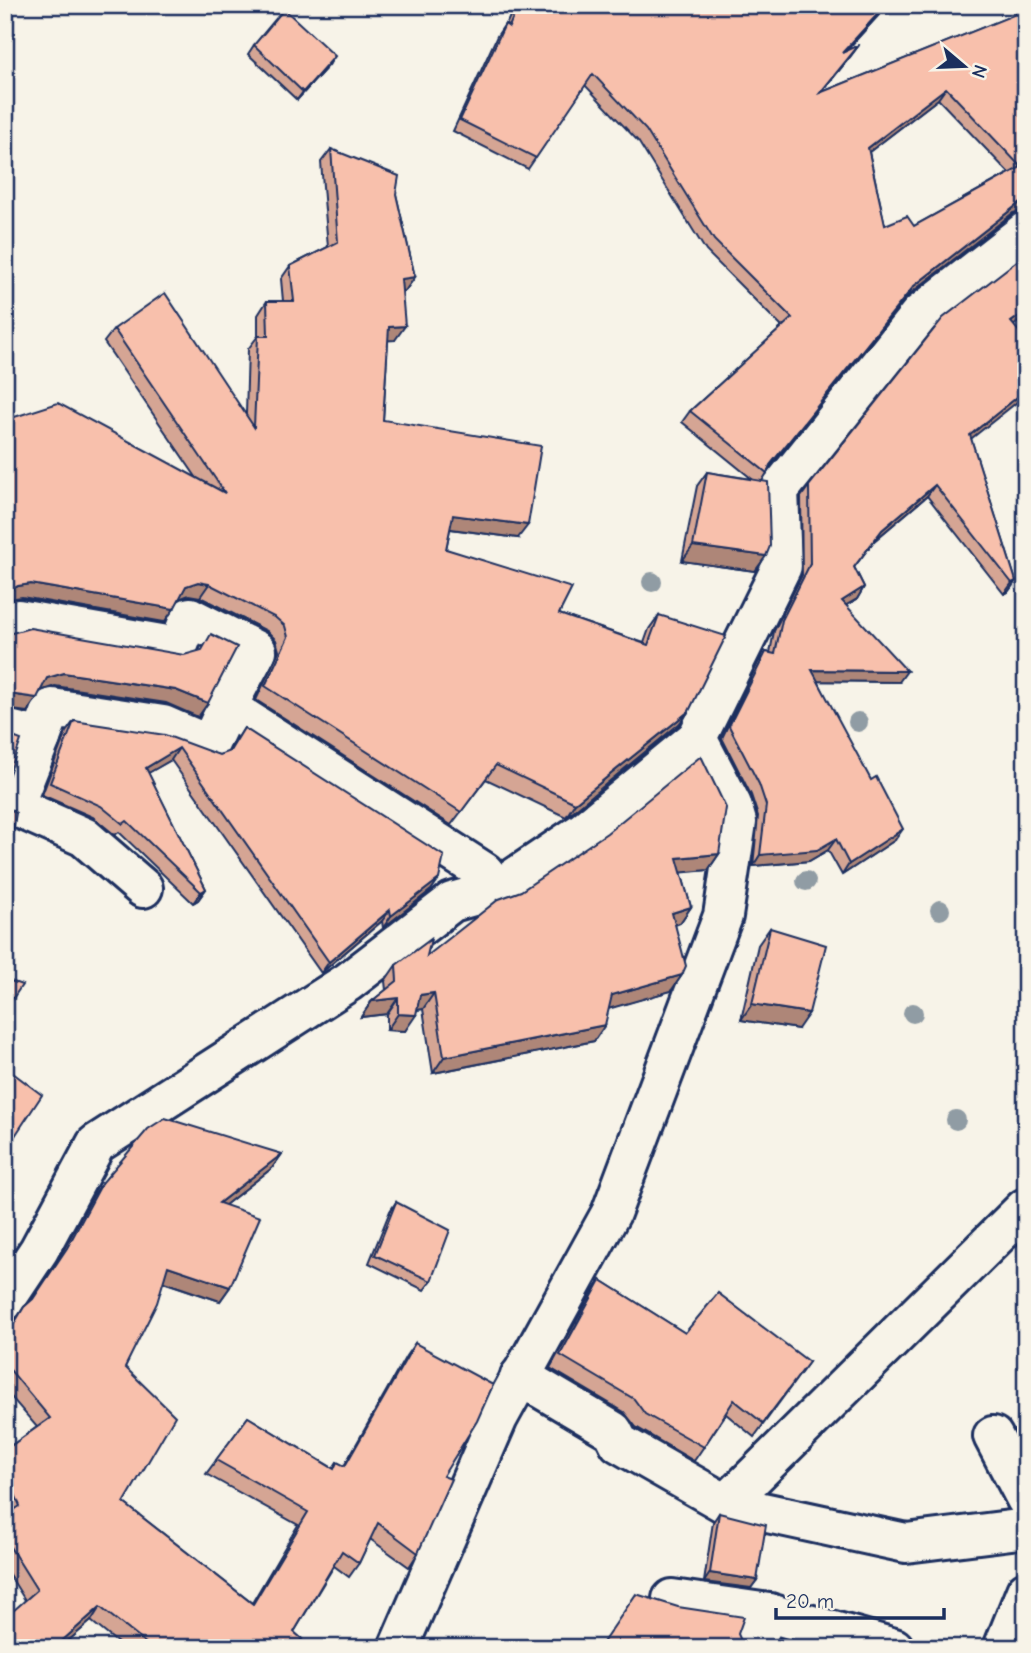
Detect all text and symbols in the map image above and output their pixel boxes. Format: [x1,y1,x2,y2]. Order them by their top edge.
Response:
north arrow [930,32,1000,102]
text: N [967,62,992,81]
scale bar [776,1576,944,1620]
text: 20 m [786,1589,834,1613]

